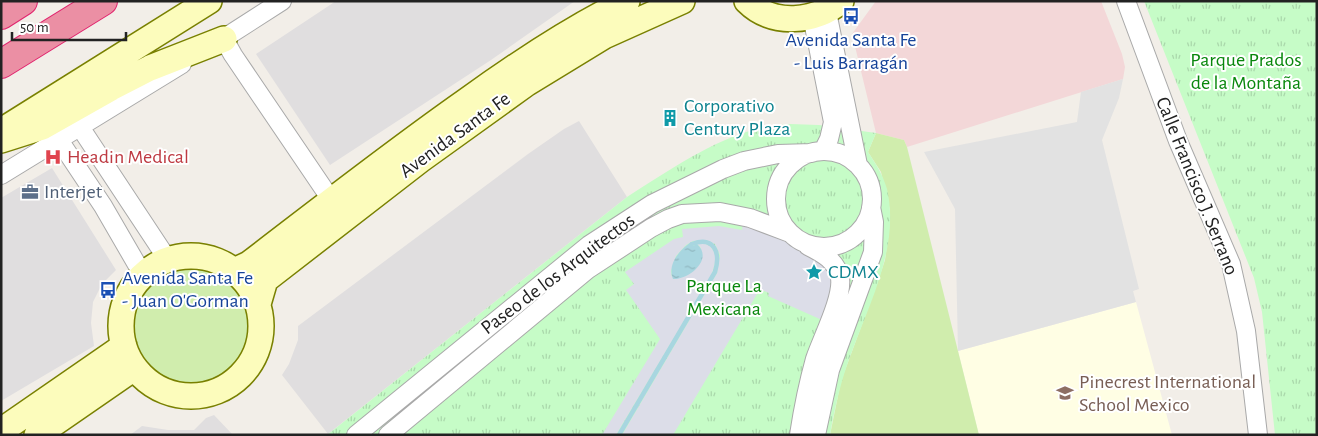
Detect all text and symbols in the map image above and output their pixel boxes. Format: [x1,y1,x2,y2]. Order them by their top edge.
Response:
bus stop icon: Avenida Santa Fe - Luis Barragán [841,6,861,26]
scale bar [12,10,126,42]
text: 50 m [20,20,49,35]
place label: Avenida Santa Fe - Luis Barragán [785,30,917,73]
park label: Parque Prados de la Montaña [1190,50,1302,93]
street label: Avenida Santa Fe [396,88,514,182]
street label: Calle Francisco J. Serrano [1152,94,1242,278]
place label: Corporativo Century Plaza [684,96,791,139]
building icon: Corporativo Century Plaza [660,108,680,128]
hospital icon: Headin Medical [43,147,63,167]
place label: Headin Medical [67,147,189,167]
office icon: Interjet [20,182,40,202]
place label: Interjet [44,182,103,202]
street label: Paseo de los Arquitectos [477,210,639,338]
place icon: CDMX [804,262,824,282]
place label: CDMX [828,262,879,282]
place label: Avenida Santa Fe - Juan O'Gorman [122,268,253,311]
park label: Parque La Mexicana [686,276,762,319]
bus stop icon: Avenida Santa Fe - Juan O'Gorman [98,280,118,300]
place label: Pinecrest International School Mexico [1079,372,1256,415]
school or university icon: Pinecrest International School Mexico [1055,383,1075,403]

